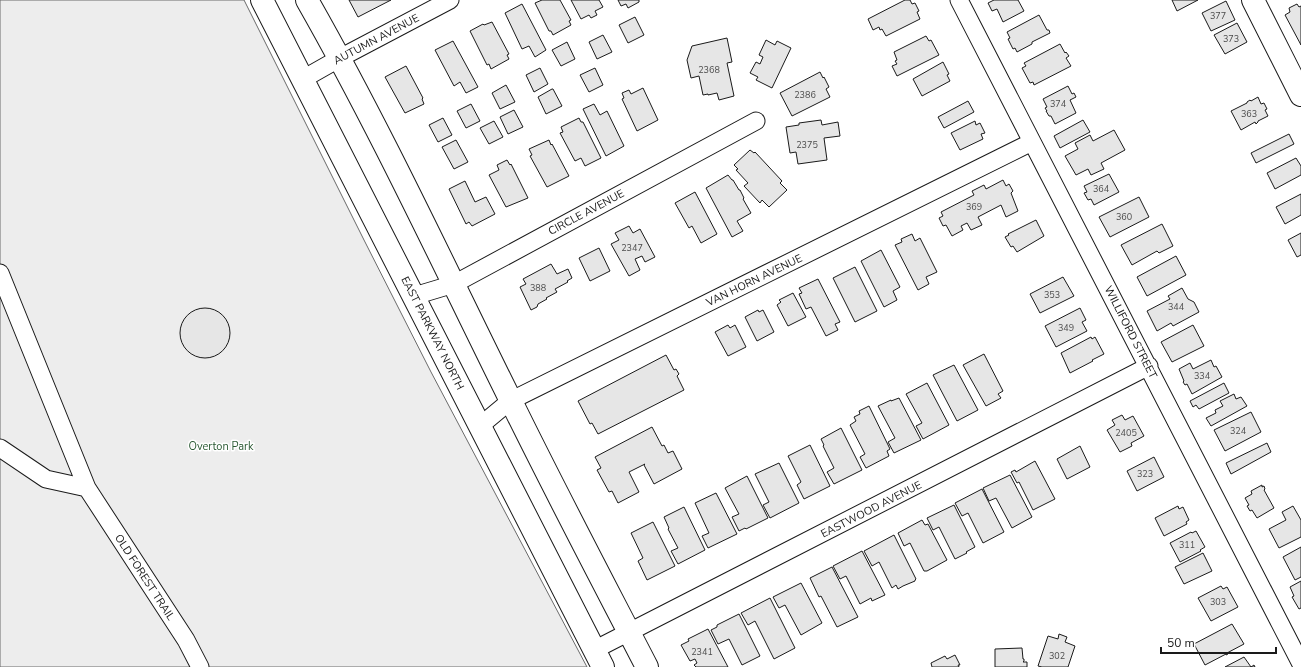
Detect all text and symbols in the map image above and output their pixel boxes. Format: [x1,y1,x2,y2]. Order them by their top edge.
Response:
house number: 377 [1210,10,1226,22]
street label: AUTUMN AVENUE [331,11,422,68]
house number: 373 [1223,33,1239,45]
house number: 2368 [698,64,720,76]
house number: 2386 [794,89,816,101]
house number: 374 [1050,98,1067,110]
house number: 363 [1241,108,1257,120]
house number: 2375 [796,139,818,151]
house number: 364 [1093,183,1110,195]
street label: CIRCLE AVENUE [546,186,627,239]
house number: 369 [966,201,982,213]
house number: 360 [1116,211,1132,223]
house number: 2347 [621,242,643,254]
street label: VAN HORN AVENUE [703,251,805,311]
street label: EAST PARKWAY NORTH [397,274,468,393]
house number: 388 [530,282,546,294]
street label: WILLIFORD STREET [1101,283,1161,381]
house number: 353 [1044,289,1060,301]
house number: 344 [1168,301,1185,313]
house number: 349 [1058,322,1074,334]
house number: 334 [1194,370,1211,382]
house number: 324 [1230,425,1247,437]
house number: 2405 [1115,427,1137,439]
park label: Overton Park [188,439,254,454]
house number: 323 [1137,468,1153,480]
street label: EASTWOOD AVENUE [818,477,924,541]
street label: OLD FOREST TRAIL [111,531,178,623]
house number: 311 [1179,539,1195,551]
house number: 303 [1210,596,1226,608]
scale bar [1161,629,1276,655]
text: 50 m [1167,635,1195,651]
house number: 2341 [691,646,713,658]
house number: 302 [1049,650,1065,662]

